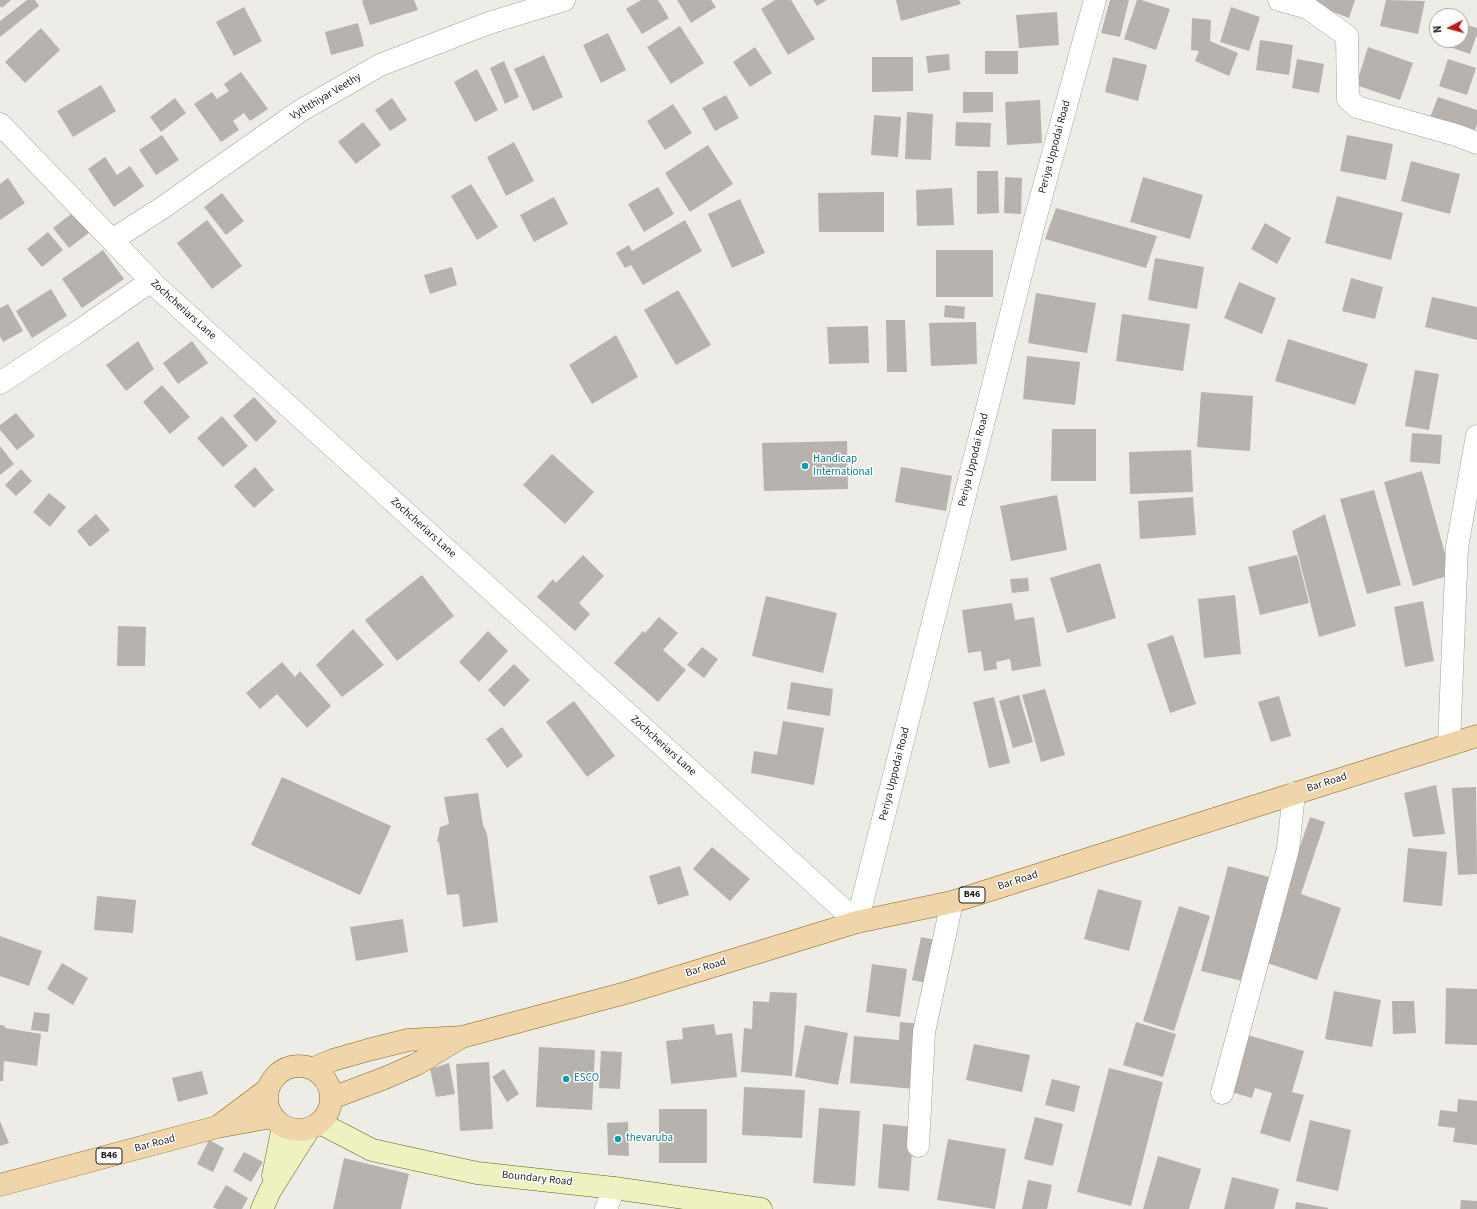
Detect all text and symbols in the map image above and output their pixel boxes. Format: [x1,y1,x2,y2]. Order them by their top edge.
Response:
north arrow [1429,8,1469,48]
text: N [1430,25,1445,34]
street label: Vyththiyar Veethy [288,71,364,123]
street label: Periya Uppodai Road [1036,99,1074,195]
street label: Zochcheriars Lane [147,277,219,343]
street label: Periya Uppodai Road [956,412,992,508]
place label: Handicap International [813,453,873,479]
marker: Handicap International [800,461,810,471]
street label: Zochcheriars Lane [387,495,459,561]
street label: Zochcheriars Lane [627,713,699,779]
street label: Periya Uppodai Road [877,726,913,822]
street label: Bar Road [1305,770,1349,796]
street label: Bar Road [996,868,1040,894]
road number: B46 [959,887,985,903]
street label: Bar Road [684,956,728,980]
place label: ESCO [574,1072,599,1086]
marker: ESCO [561,1074,571,1084]
street label: Bar Road [133,1132,177,1156]
place label: thevaruba [626,1132,673,1146]
marker: thevaruba [613,1134,623,1144]
road number: B46 [96,1148,122,1164]
street label: Boundary Road [501,1169,573,1189]

